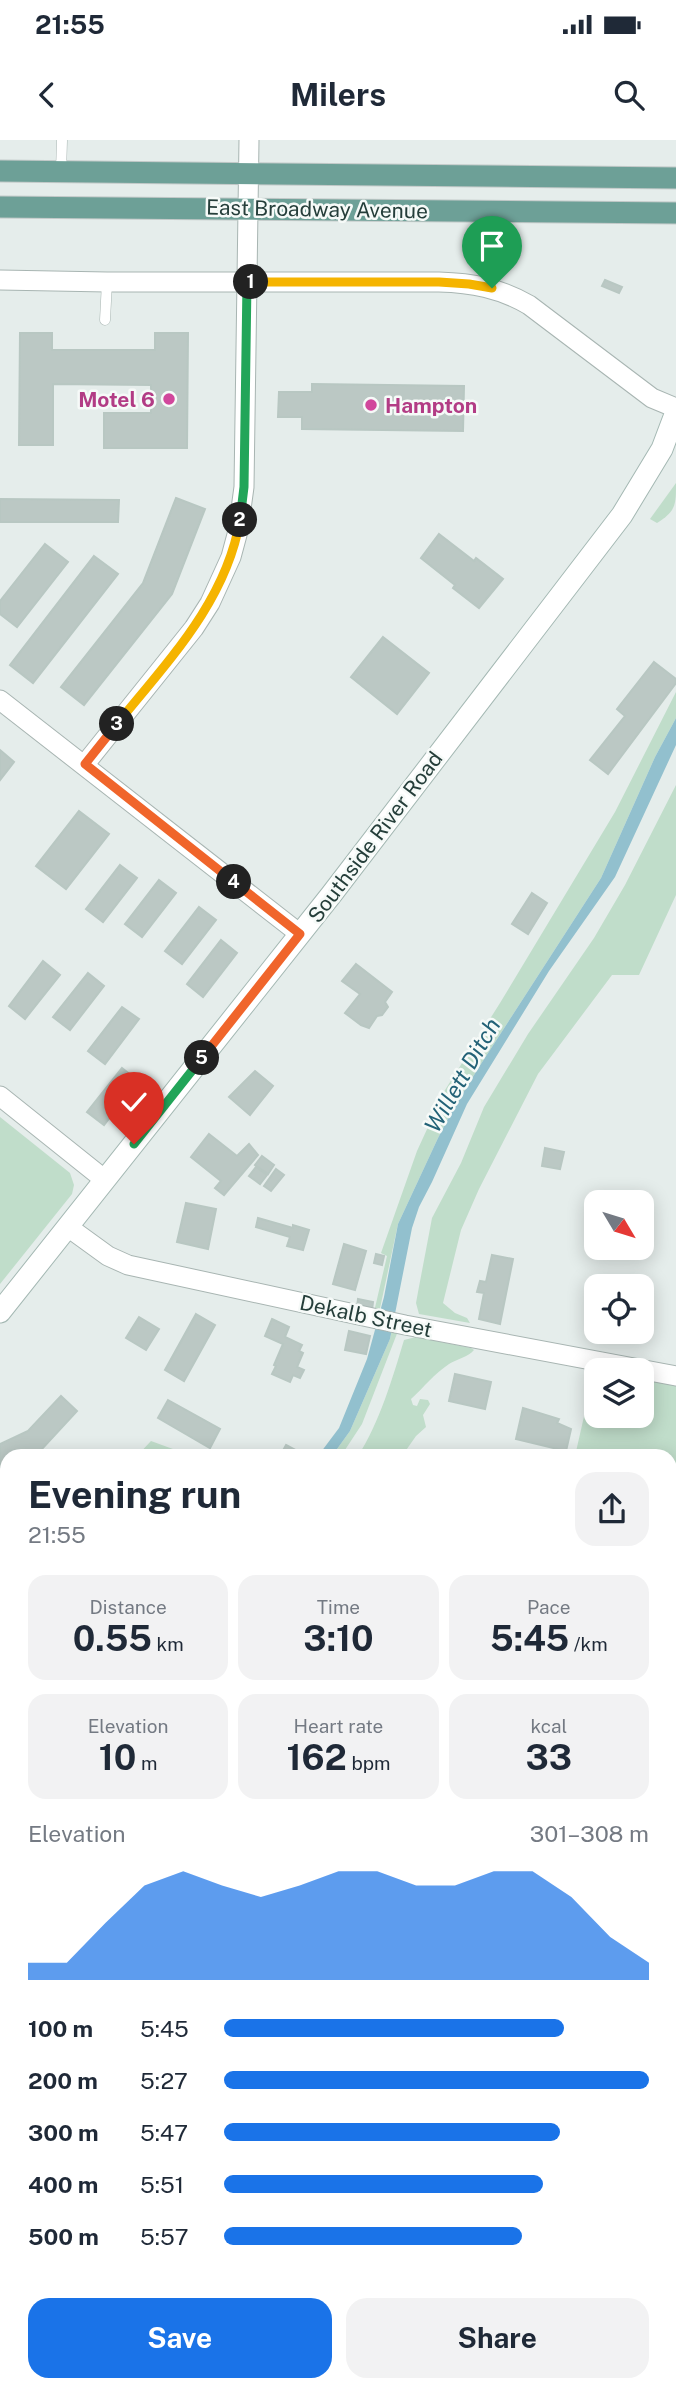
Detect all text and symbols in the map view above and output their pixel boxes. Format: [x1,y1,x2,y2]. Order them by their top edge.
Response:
text: 21:55 [35,9,105,40]
icon: back [28,76,66,114]
text: Milers [290,76,386,113]
icon: search [610,76,648,114]
street label: East Broadway Avenue [206,195,428,223]
pin [462,216,522,288]
icon: arrive [473,227,511,265]
pin: 1 [233,264,268,300]
text: 1 [246,270,255,292]
place label: Motel 6 [78,387,155,412]
marker: Motel 6 [161,391,177,407]
place label: Hampton [385,393,477,418]
marker: Hampton [363,397,379,413]
pin: 2 [222,502,258,538]
text: 2 [233,508,246,530]
pin: 3 [100,706,134,742]
text: 3 [110,712,123,734]
street label: Southside River Road [302,746,448,928]
pin: 4 [216,864,252,900]
text: 4 [227,870,240,892]
water label: Willett Ditch [418,1013,506,1137]
pin: 5 [184,1040,220,1076]
text: 5 [195,1046,208,1068]
pin [104,1072,164,1144]
icon: check [115,1083,153,1121]
north arrow [584,1190,654,1260]
map controls [584,1190,654,1428]
button: locate [584,1274,654,1344]
street label: Dekalb Street [298,1290,434,1342]
button: layers [584,1358,654,1428]
text: Evening run [28,1472,241,1517]
button: share [575,1472,649,1546]
text: 21:55 [28,1521,86,1548]
text: Distance [90,1596,167,1618]
text: Time [317,1596,360,1618]
text: Pace [527,1596,571,1618]
text: 0.55 [73,1618,152,1659]
text: 3:10 [303,1618,374,1659]
text: 5:45 [490,1618,569,1659]
text: km [152,1633,184,1655]
text: /km [569,1633,608,1655]
text: Elevation [88,1715,168,1737]
text: Heart rate [294,1715,383,1737]
text: kcal [530,1715,567,1737]
text: 10 [99,1737,136,1778]
text: 162 [286,1737,347,1778]
text: 33 [526,1737,572,1778]
text: m [136,1752,157,1774]
text: bpm [347,1752,391,1774]
text: Elevation [28,1820,126,1847]
text: 301–308 m [530,1820,649,1847]
text: 100 m [28,2015,93,2042]
text: 5:45 [140,2015,189,2042]
text: 200 m [28,2067,98,2094]
text: 5:27 [140,2067,188,2094]
text: 300 m [28,2119,99,2146]
text: 5:47 [140,2119,188,2146]
text: 400 m [28,2171,98,2198]
text: 5:51 [140,2171,184,2198]
text: 500 m [28,2223,99,2250]
text: 5:57 [140,2223,188,2250]
button: Save [28,2298,332,2378]
button: Share [346,2298,649,2378]

